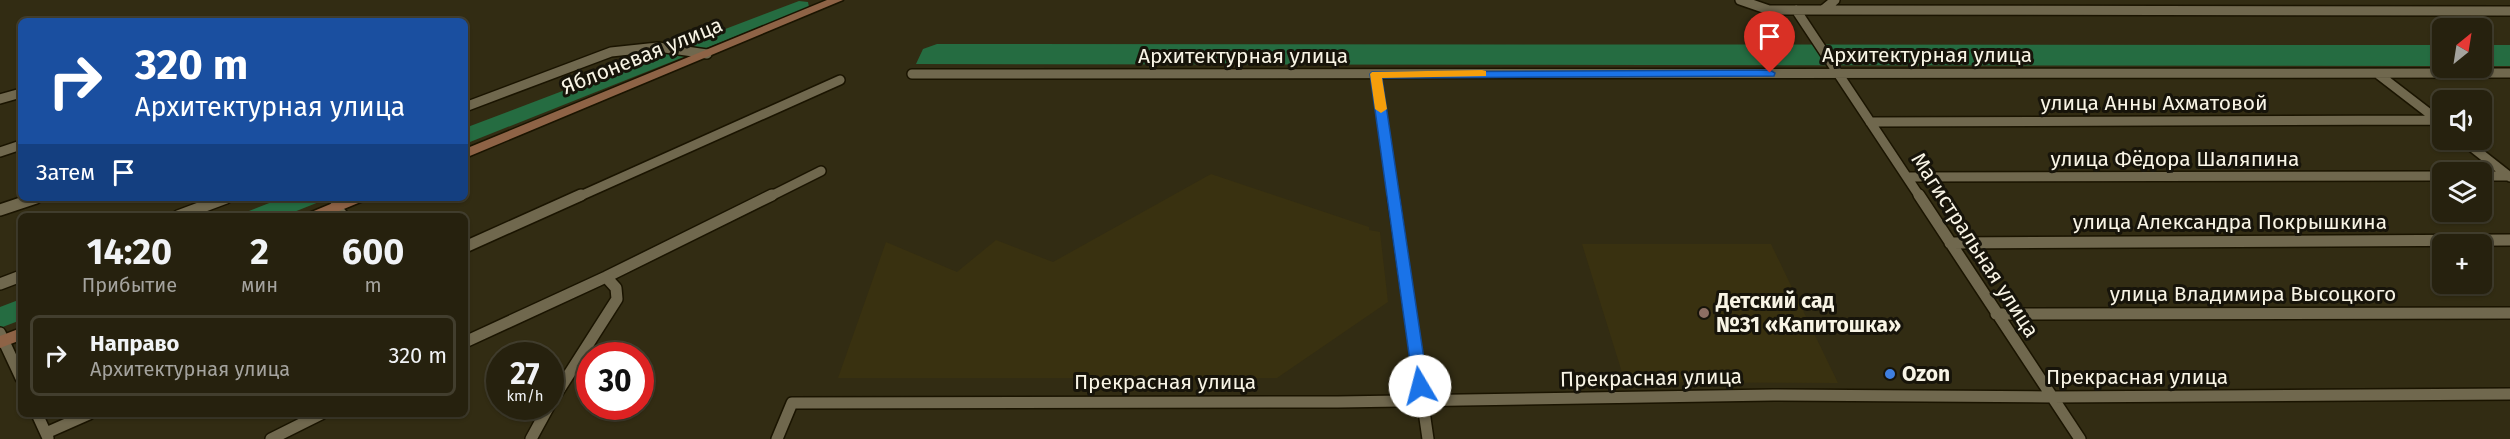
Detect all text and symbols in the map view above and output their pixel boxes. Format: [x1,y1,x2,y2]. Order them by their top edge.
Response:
pin [1744,11,1795,73]
street label: Яблоневая улица [558,12,726,100]
north arrow [2432,18,2492,78]
map controls [2432,18,2492,294]
icon: arrive [1753,20,1786,53]
text: 320 m [135,40,248,90]
icon: right [36,42,114,120]
street label: Архитектурная улица [1822,42,2032,68]
street label: Архитектурная улица [1138,43,1348,69]
street label: улица Анны Ахматовой [2040,90,2268,116]
button: sound [2432,90,2492,150]
text: Архитектурная улица [135,91,405,123]
street label: улица Фёдора Шаляпина [2050,146,2300,172]
street label: Магистральная улица [1906,148,2044,342]
icon: arrive [107,156,140,189]
text: Затем [36,159,95,186]
button: layers [2432,162,2492,222]
street label: улица Александра Покрышкина [2073,209,2387,235]
text: 14:20 [87,230,172,274]
text: 2 [250,230,269,274]
text: 600 [342,230,404,274]
button: + [2432,234,2492,294]
text: Прибытие [82,273,177,297]
text: мин [241,273,278,297]
text: m [365,273,382,297]
street label: улица Владимира Высоцкого [2110,281,2396,307]
place label: Детский сад №31 «Капитошка» [1715,288,1901,338]
marker: Детский сад №31 «Капитошка» [1697,306,1711,320]
text: Направо [90,330,179,357]
icon: right [39,339,72,372]
text: 320 m [388,342,447,369]
speed limit sign: 30 [576,342,654,420]
position arrow [1388,354,1452,418]
text: 27 [510,356,540,392]
text: Архитектурная улица [90,357,290,381]
place label: Ozon [1902,361,1950,387]
street label: Прекрасная улица [1560,363,1742,393]
street label: Прекрасная улица [2046,364,2228,390]
marker: Ozon [1883,367,1897,381]
street label: Прекрасная улица [1074,369,1256,395]
text: km/h [506,387,544,405]

